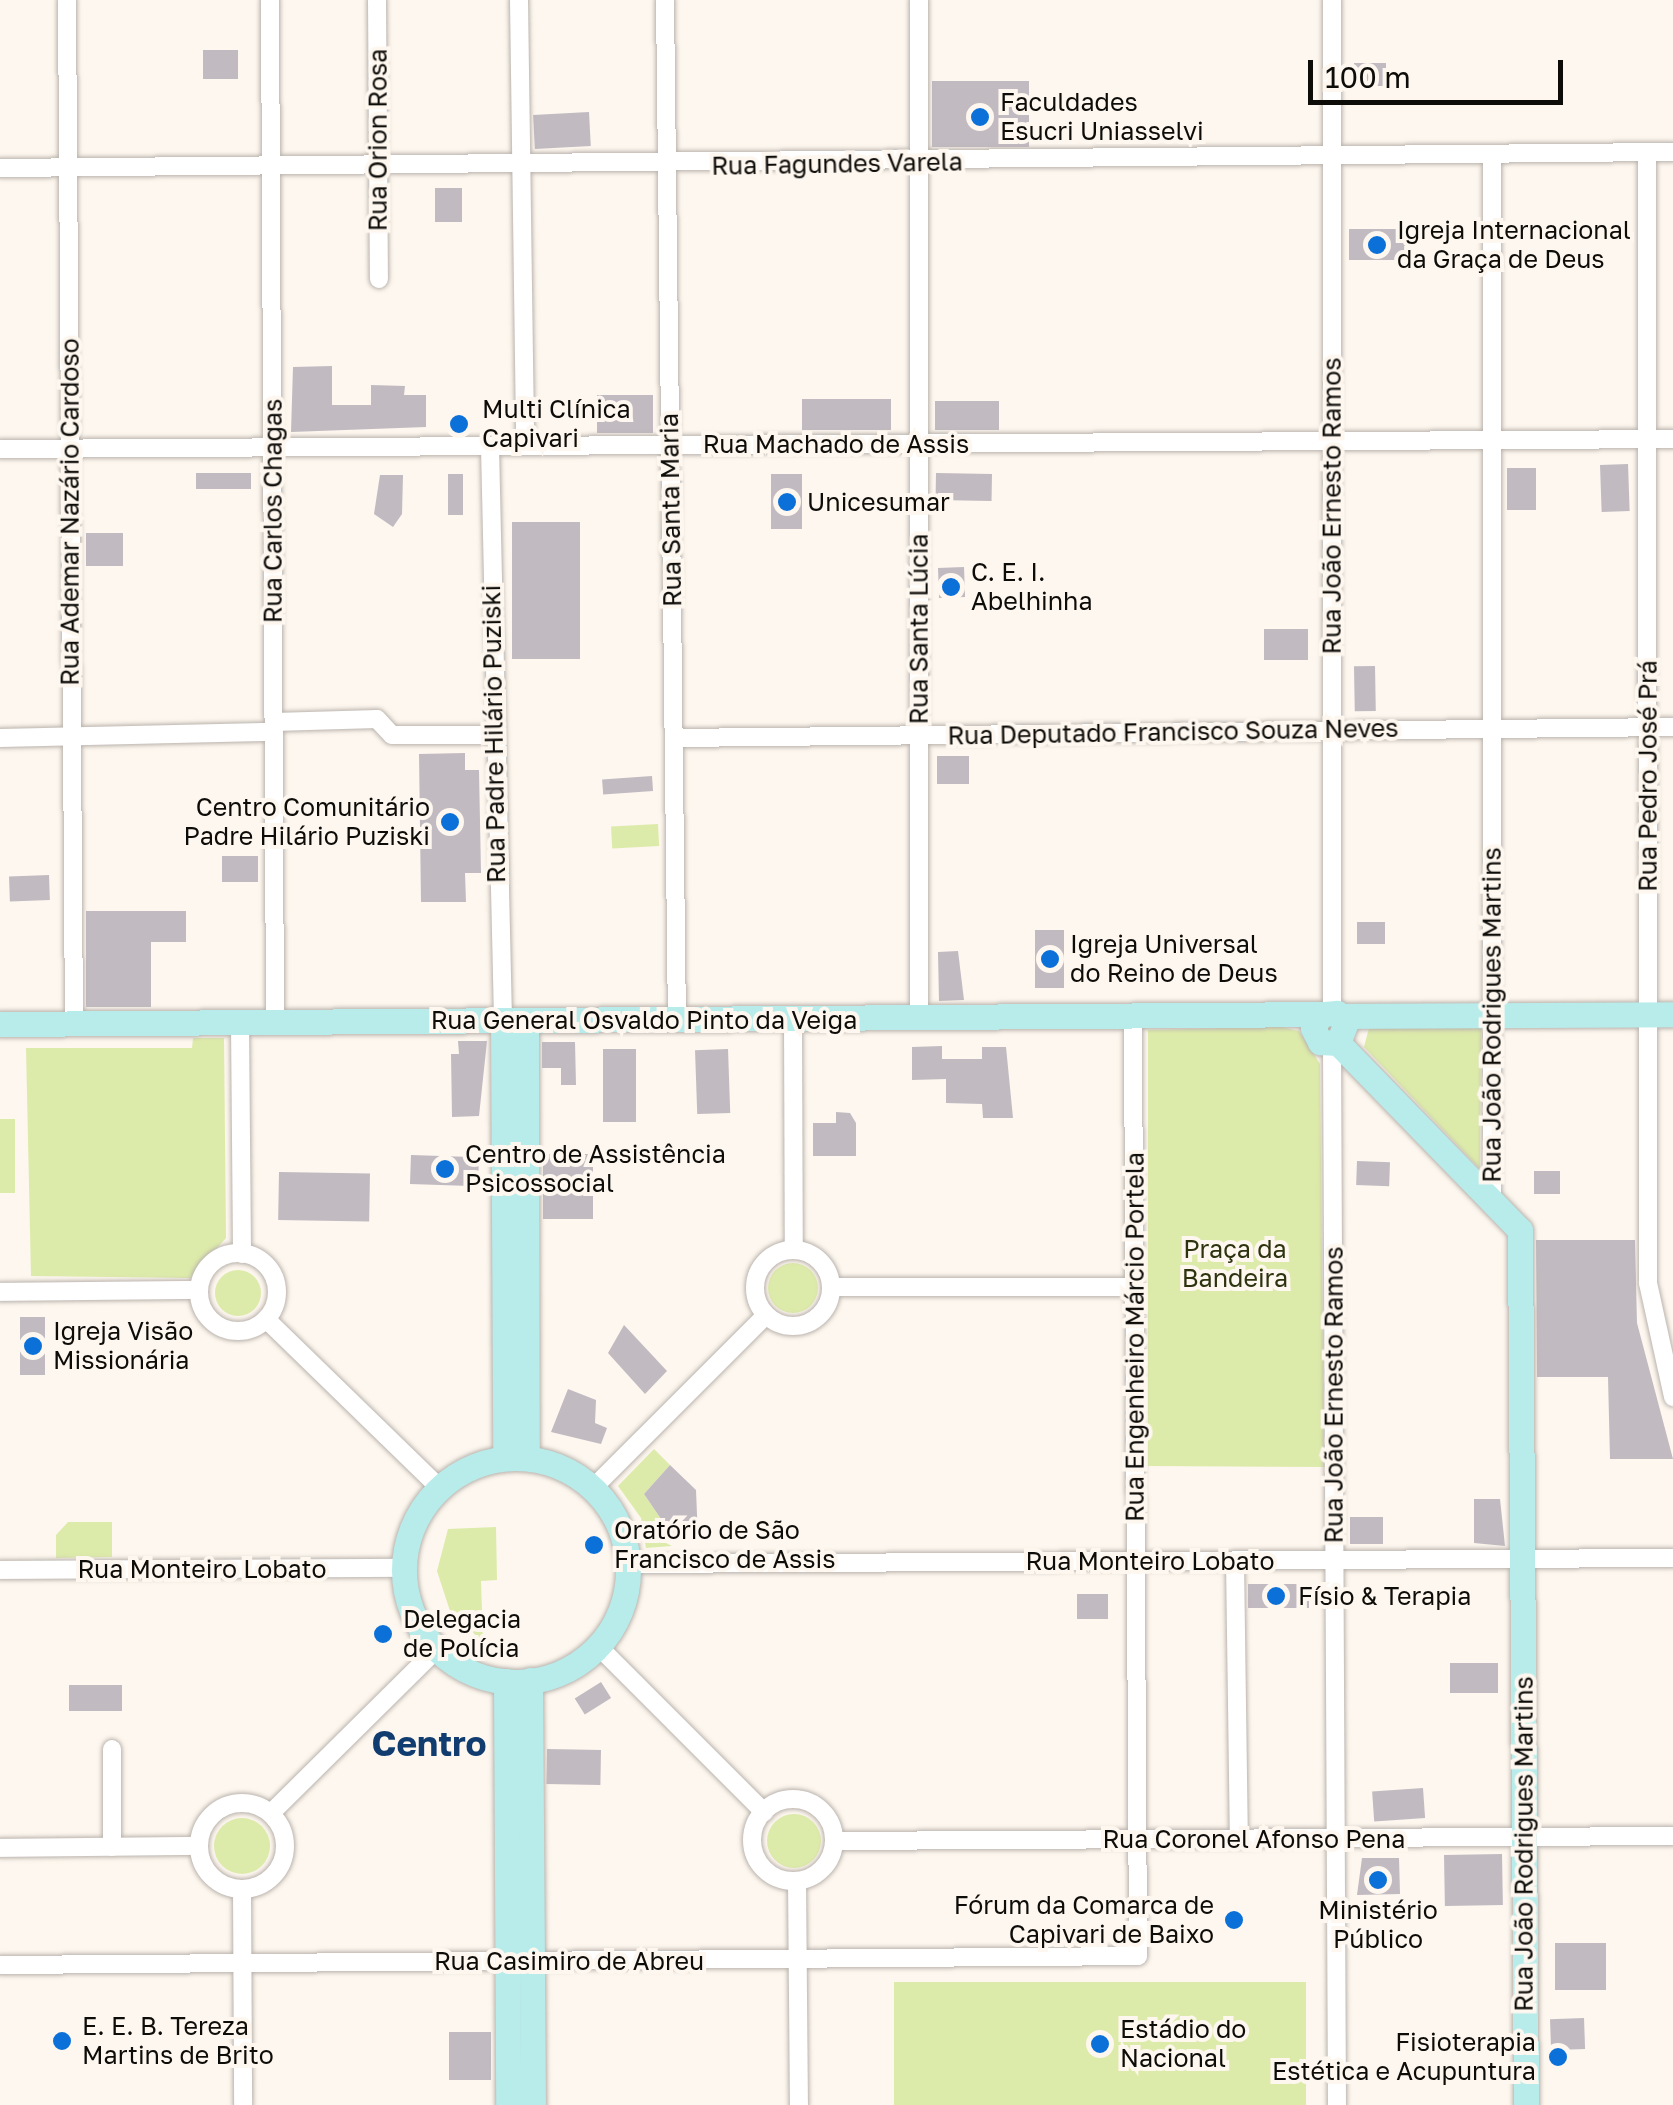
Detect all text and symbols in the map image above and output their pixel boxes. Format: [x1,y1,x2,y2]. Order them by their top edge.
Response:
scale bar [1313,40,1568,102]
street label: Rua Orion Rosa [363,49,393,231]
text: 100 m [1325,59,1411,95]
place label: Faculdades Esucri Uniasselvi [1000,88,1204,147]
marker: Faculdades Esucri Uniasselvi [969,106,991,128]
street label: Rua Fagundes Varela [711,147,963,181]
place label: Igreja Internacional da Graça de Deus [1397,216,1631,275]
marker: Igreja Internacional da Graça de Deus [1366,234,1388,256]
street label: Rua Ademar Nazário Cardoso [55,338,85,686]
street label: Rua João Ernesto Ramos [1317,358,1347,654]
place label: Multi Clínica Capivari [482,395,631,454]
street label: Rua Carlos Chagas [258,399,288,623]
marker: Multi Clínica Capivari [446,411,472,437]
street label: Rua Santa Maria [654,413,688,607]
street label: Rua Machado de Assis [703,429,969,459]
place label: Unicesumar [807,487,950,517]
marker: Unicesumar [776,491,798,513]
street label: Rua Santa Lúcia [904,534,934,724]
place label: C. E. I. Abelhinha [971,558,1093,617]
marker: C. E. I. Abelhinha [940,576,962,598]
street label: Rua Padre Hilário Puziski [476,585,512,883]
street label: Rua Pedro José Prá [1633,660,1663,892]
street label: Rua Deputado Francisco Souza Neves [947,713,1399,751]
place label: Centro Comunitário Padre Hilário Puziski [184,793,430,852]
marker: Centro Comunitário Padre Hilário Puziski [439,811,461,833]
street label: Rua João Rodrigues Martins [1477,847,1507,1183]
place label: Igreja Universal do Reino de Deus [1070,930,1278,989]
marker: Igreja Universal do Reino de Deus [1039,948,1061,970]
street label: Rua General Osvaldo Pinto da Veiga [431,1005,857,1035]
place label: Centro de Assistência Psicossocial [465,1140,726,1199]
street label: Rua Engenheiro Márcio Portela [1120,1152,1150,1522]
marker: Centro de Assistência Psicossocial [434,1158,456,1180]
park label: Praça da Bandeira [1182,1235,1288,1294]
street label: Rua João Ernesto Ramos [1319,1247,1349,1543]
place label: Igreja Visão Missionária [53,1317,193,1376]
marker: Igreja Visão Missionária [22,1335,44,1357]
place label: Oratório de São Francisco de Assis [614,1516,836,1575]
marker: Oratório de São Francisco de Assis [583,1534,605,1556]
street label: Rua Monteiro Lobato [1026,1546,1274,1576]
street label: Rua Monteiro Lobato [78,1554,326,1584]
place label: Físio & Terapia [1298,1581,1471,1611]
marker: Físio & Terapia [1263,1583,1289,1609]
place label: Delegacia de Polícia [403,1605,521,1664]
marker: Delegacia de Polícia [372,1623,394,1645]
street label: Rua João Rodrigues Martins [1509,1676,1539,2012]
district label: Centro [372,1722,486,1764]
street label: Rua Coronel Afonso Pena [1103,1824,1405,1854]
marker: Ministério Público [1367,1869,1389,1891]
place label: Fórum da Comarca de Capivari de Baixo [954,1891,1214,1950]
place label: Ministério Público [1318,1896,1438,1955]
marker: Fórum da Comarca de Capivari de Baixo [1223,1909,1245,1931]
street label: Rua Casimiro de Abreu [434,1946,704,1976]
place label: E. E. B. Tereza Martins de Brito [82,2012,274,2071]
place label: Estádio do Nacional [1120,2015,1246,2074]
place label: Fisioterapia Estética e Acupuntura [1272,2028,1536,2087]
marker: E. E. B. Tereza Martins de Brito [51,2030,73,2052]
marker: Estádio do Nacional [1089,2033,1111,2055]
marker: Fisioterapia Estética e Acupuntura [1545,2044,1571,2070]

